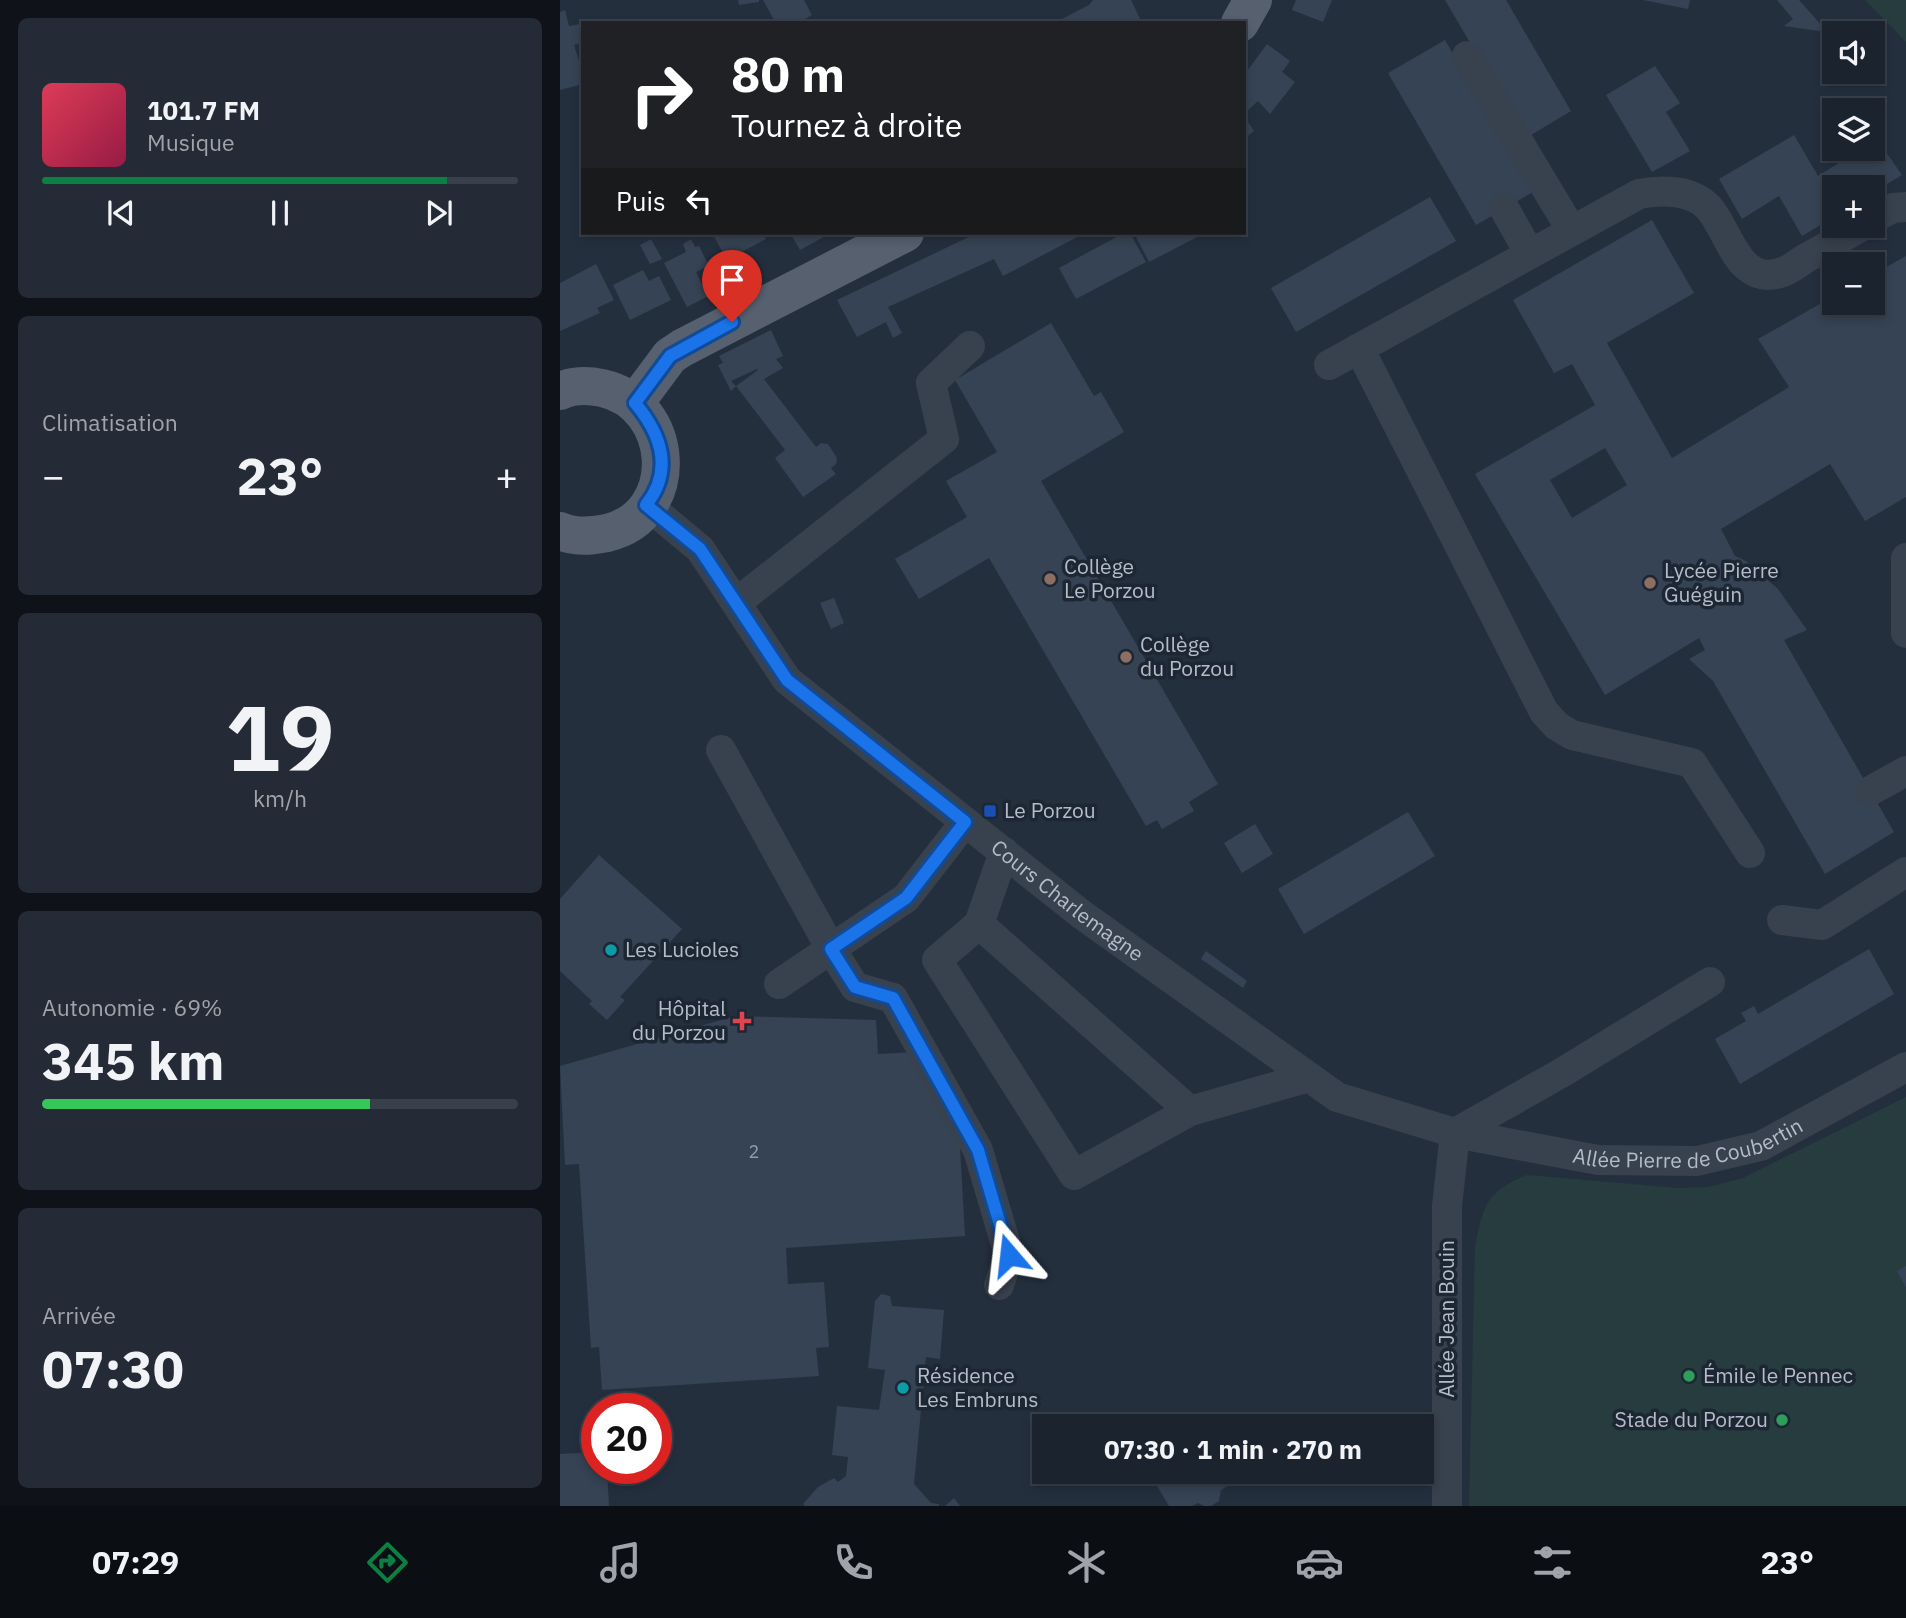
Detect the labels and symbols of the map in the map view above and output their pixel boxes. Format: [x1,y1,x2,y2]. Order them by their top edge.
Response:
pin [702,250,762,322]
place label: Collège Le Porzou [1064,552,1156,604]
place label: Lycée Pierre Guéguin [1664,556,1779,608]
marker: Collège Le Porzou [1042,571,1058,587]
marker: Lycée Pierre Guéguin [1642,575,1658,591]
place label: Collège du Porzou [1140,630,1234,682]
marker: Collège du Porzou [1118,649,1134,665]
place label: Le Porzou [1004,796,1096,824]
marker: Le Porzou [982,803,998,819]
street label: Cours Charlemagne [986,833,1150,967]
place label: Les Lucioles [625,935,739,963]
marker: Les Lucioles [603,942,619,958]
place label: Hôpital du Porzou [632,994,726,1046]
marker: Hôpital du Porzou [732,1011,752,1031]
street label: Allée Pierre de Coubertin [1571,1111,1807,1174]
house number: 2 [749,1140,759,1163]
position arrow [972,1218,1046,1292]
street label: Allée Jean Bouin [1432,1240,1460,1398]
place label: Résidence Les Embruns [917,1361,1039,1413]
place label: Émile le Pennec [1703,1361,1853,1389]
marker: Émile le Pennec [1681,1368,1697,1384]
marker: Résidence Les Embruns [895,1380,911,1396]
speed limit sign: 20 [581,1393,672,1484]
place label: Stade du Porzou [1614,1405,1768,1433]
marker: Stade du Porzou [1774,1412,1790,1428]

